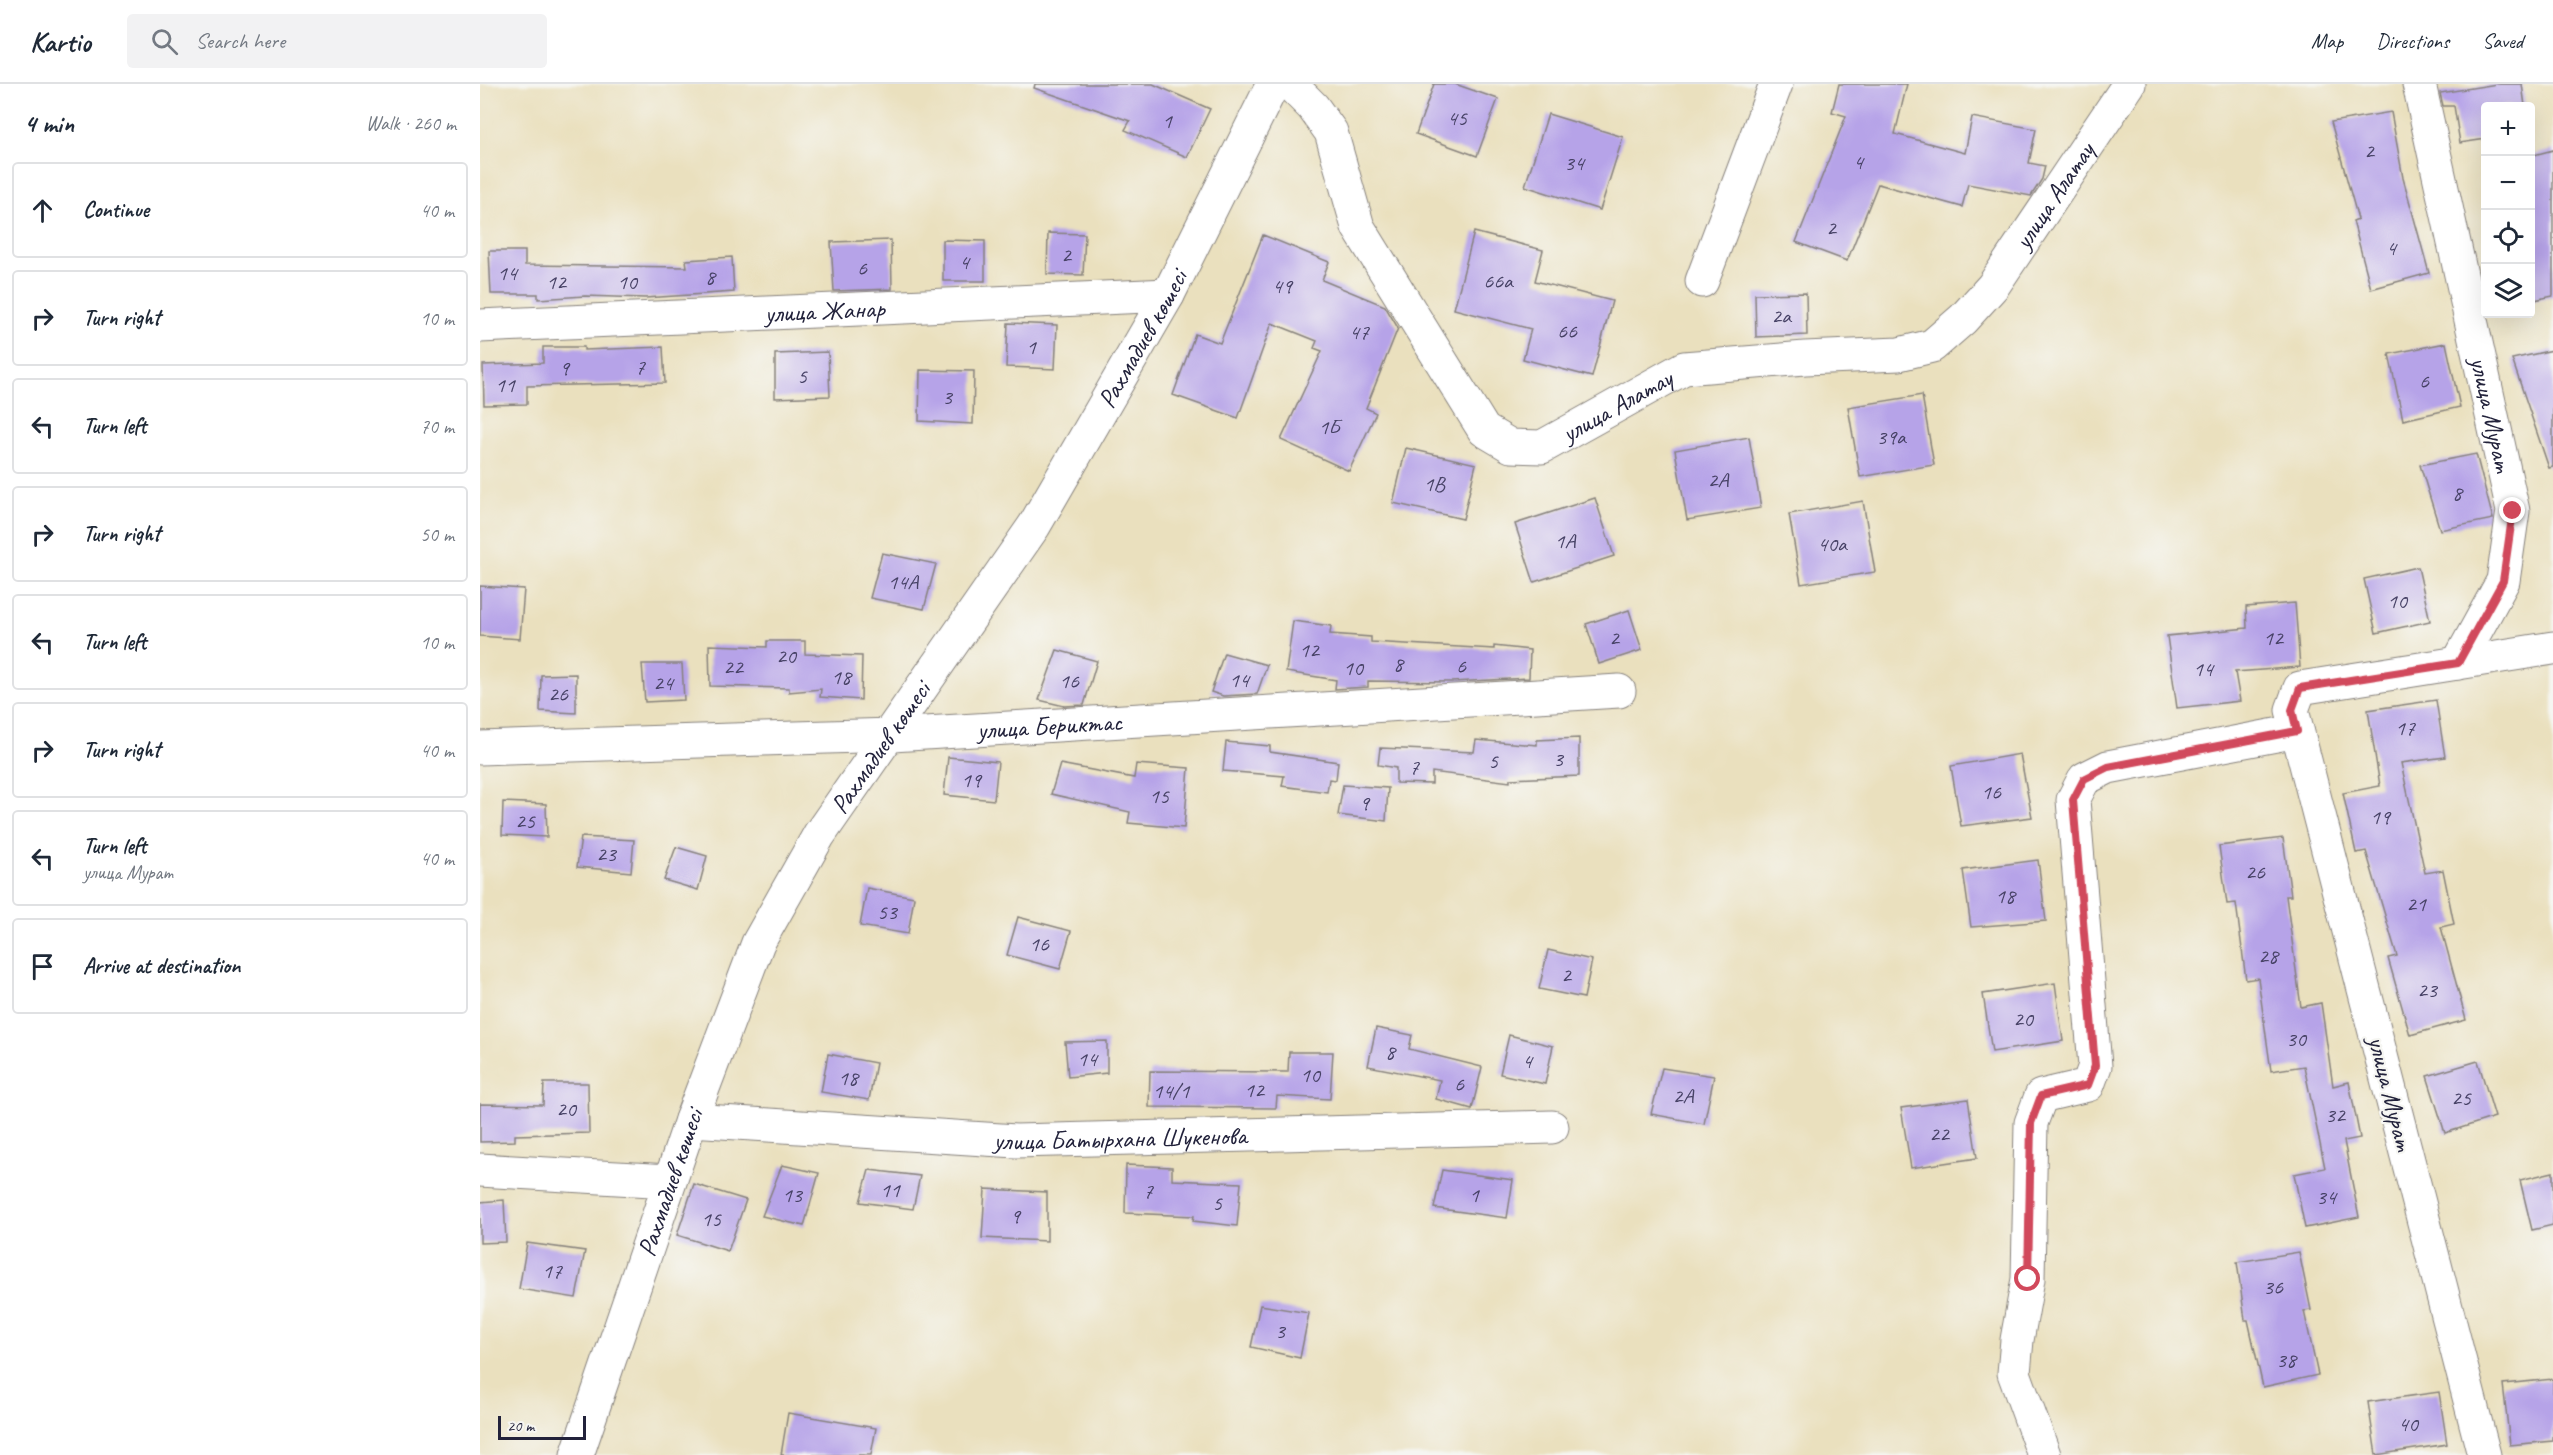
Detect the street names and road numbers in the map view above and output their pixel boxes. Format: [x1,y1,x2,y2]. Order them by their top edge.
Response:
street label: улица Алатау [2005,134,2103,257]
street label: Рахмадиев көшесі [1090,262,1196,414]
street label: улица Жанар [762,292,887,330]
street label: улица Мурат [2462,352,2520,476]
street label: улица Алатау [1554,361,1680,451]
street label: Рахмадиев көшесі [823,673,940,820]
street label: улица Бериктас [974,705,1124,747]
street label: улица Мурат [2360,1031,2421,1155]
street label: Рахмадиев көшесі [630,1101,712,1261]
street label: улица Батырхана Шукенова [991,1119,1250,1158]

